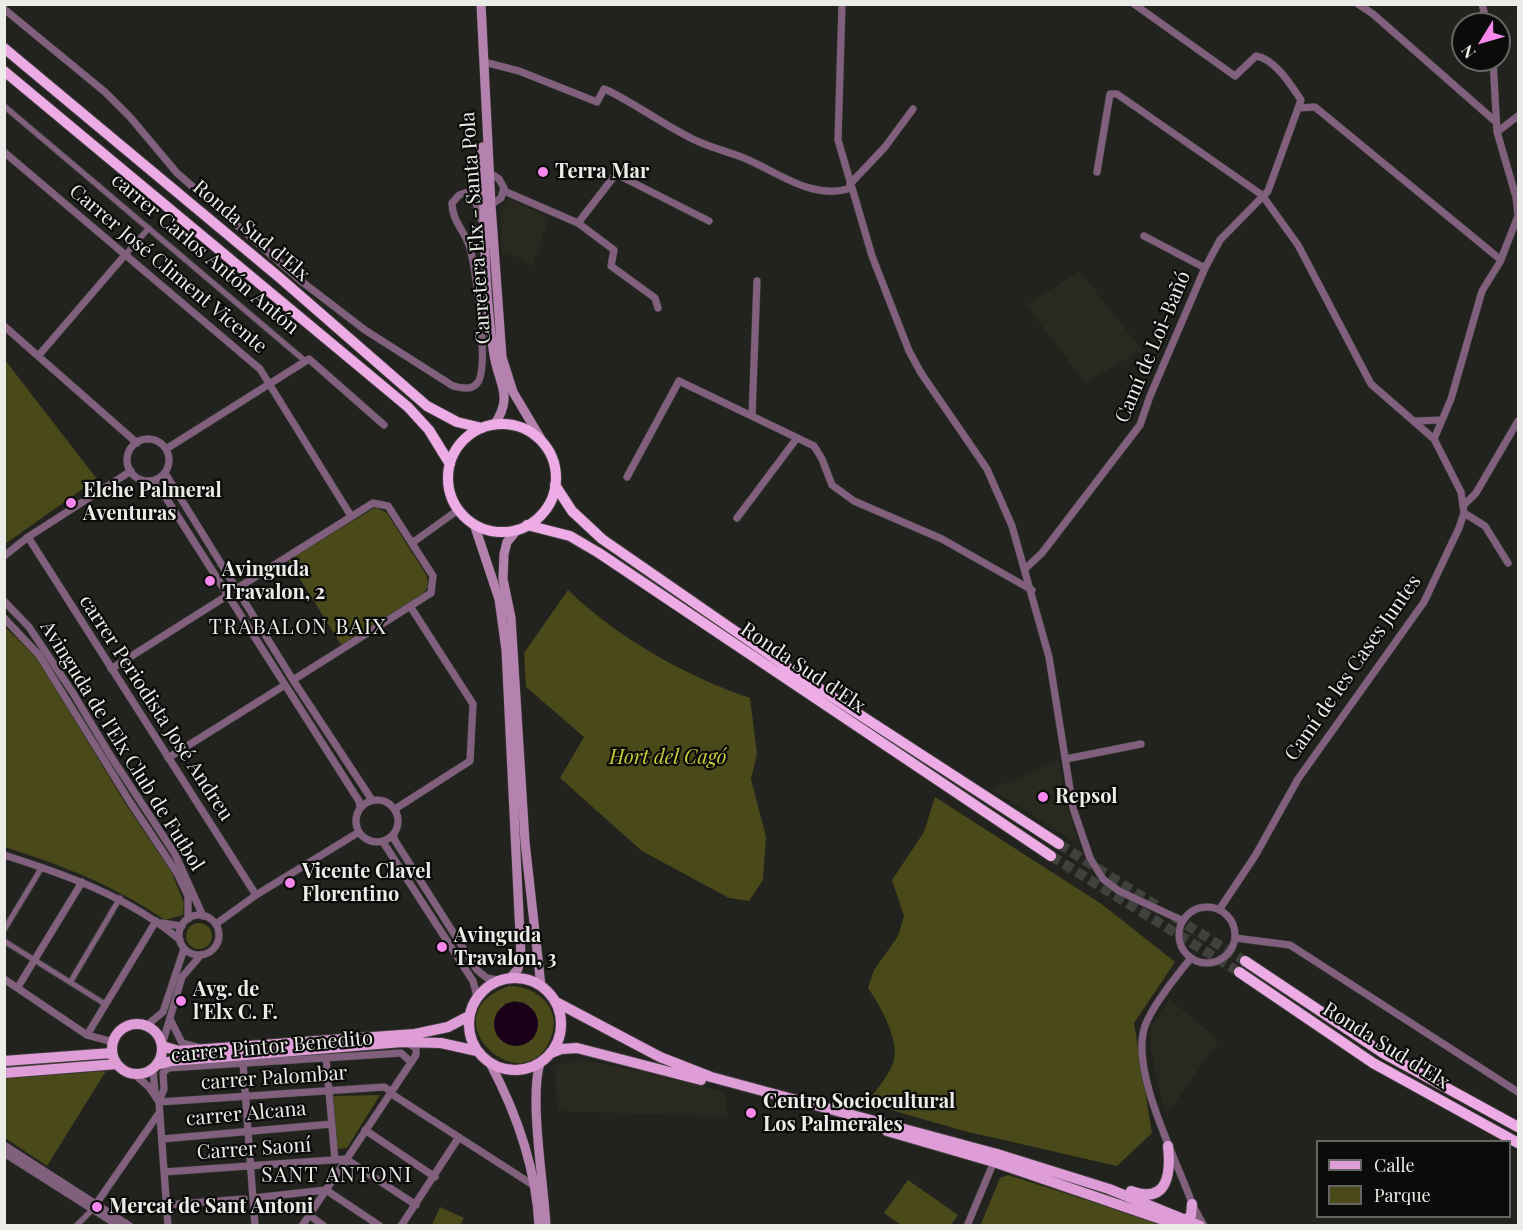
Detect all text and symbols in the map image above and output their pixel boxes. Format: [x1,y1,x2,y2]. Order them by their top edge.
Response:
north arrow [1451,12,1511,72]
text: N [1456,41,1480,63]
street label: Carretera Elx - Santa Pola [456,111,496,345]
place label: Terra Mar [555,160,649,184]
marker: Terra Mar [536,165,550,179]
street label: carrer Carlos Antón Antón [106,168,304,340]
street label: Ronda Sud d'Elx [188,175,314,287]
street label: Carrer José Climent Vicente [64,179,272,359]
street label: Camí de Loi-Bañó [1110,267,1196,427]
place label: Elche Palmeral Aventuras [83,479,222,526]
marker: Elche Palmeral Aventuras [64,496,78,510]
place label: Avinguda Travalon, 2 [222,558,325,605]
street label: Camí de les Cases Juntes [1280,571,1426,765]
marker: Avinguda Travalon, 2 [203,574,217,588]
street label: carrer Periodista José Andreu [74,591,238,825]
district label: TRABALON BAIX [209,614,387,640]
street label: Avinguda de l'Elx Club de Futbol [35,617,209,875]
street label: Ronda Sud d'Elx [736,617,870,719]
park label: Hort del Cagó [609,746,727,770]
place label: Repsol [1055,785,1117,809]
marker: Repsol [1036,790,1050,804]
place label: Vicente Clavel Florentino [302,860,432,907]
marker: Vicente Clavel Florentino [283,876,297,890]
place label: Avinguda Travalon, 3 [454,924,557,971]
marker: Avinguda Travalon, 3 [435,940,449,954]
place label: Avg. de l'Elx C. F. [193,978,278,1025]
marker: Avg. de l'Elx C. F. [174,994,188,1008]
street label: Ronda Sud d'Elx [1318,997,1454,1095]
street label: carrer Pintor Benedito [170,1026,374,1068]
street label: carrer Palombar [200,1061,348,1095]
place label: Centro Sociocultural Los Palmerales [763,1090,955,1137]
street label: carrer Alcana [185,1097,307,1131]
marker: Centro Sociocultural Los Palmerales [744,1106,758,1120]
street label: Carrer Saoní [196,1133,312,1165]
legend [1316,1140,1511,1218]
text: Calle [1374,1153,1415,1177]
district label: SANT ANTONI [261,1162,413,1188]
text: Parque [1374,1183,1431,1207]
place label: Mercat de Sant Antoni [109,1195,313,1219]
marker: Mercat de Sant Antoni [90,1200,104,1214]

